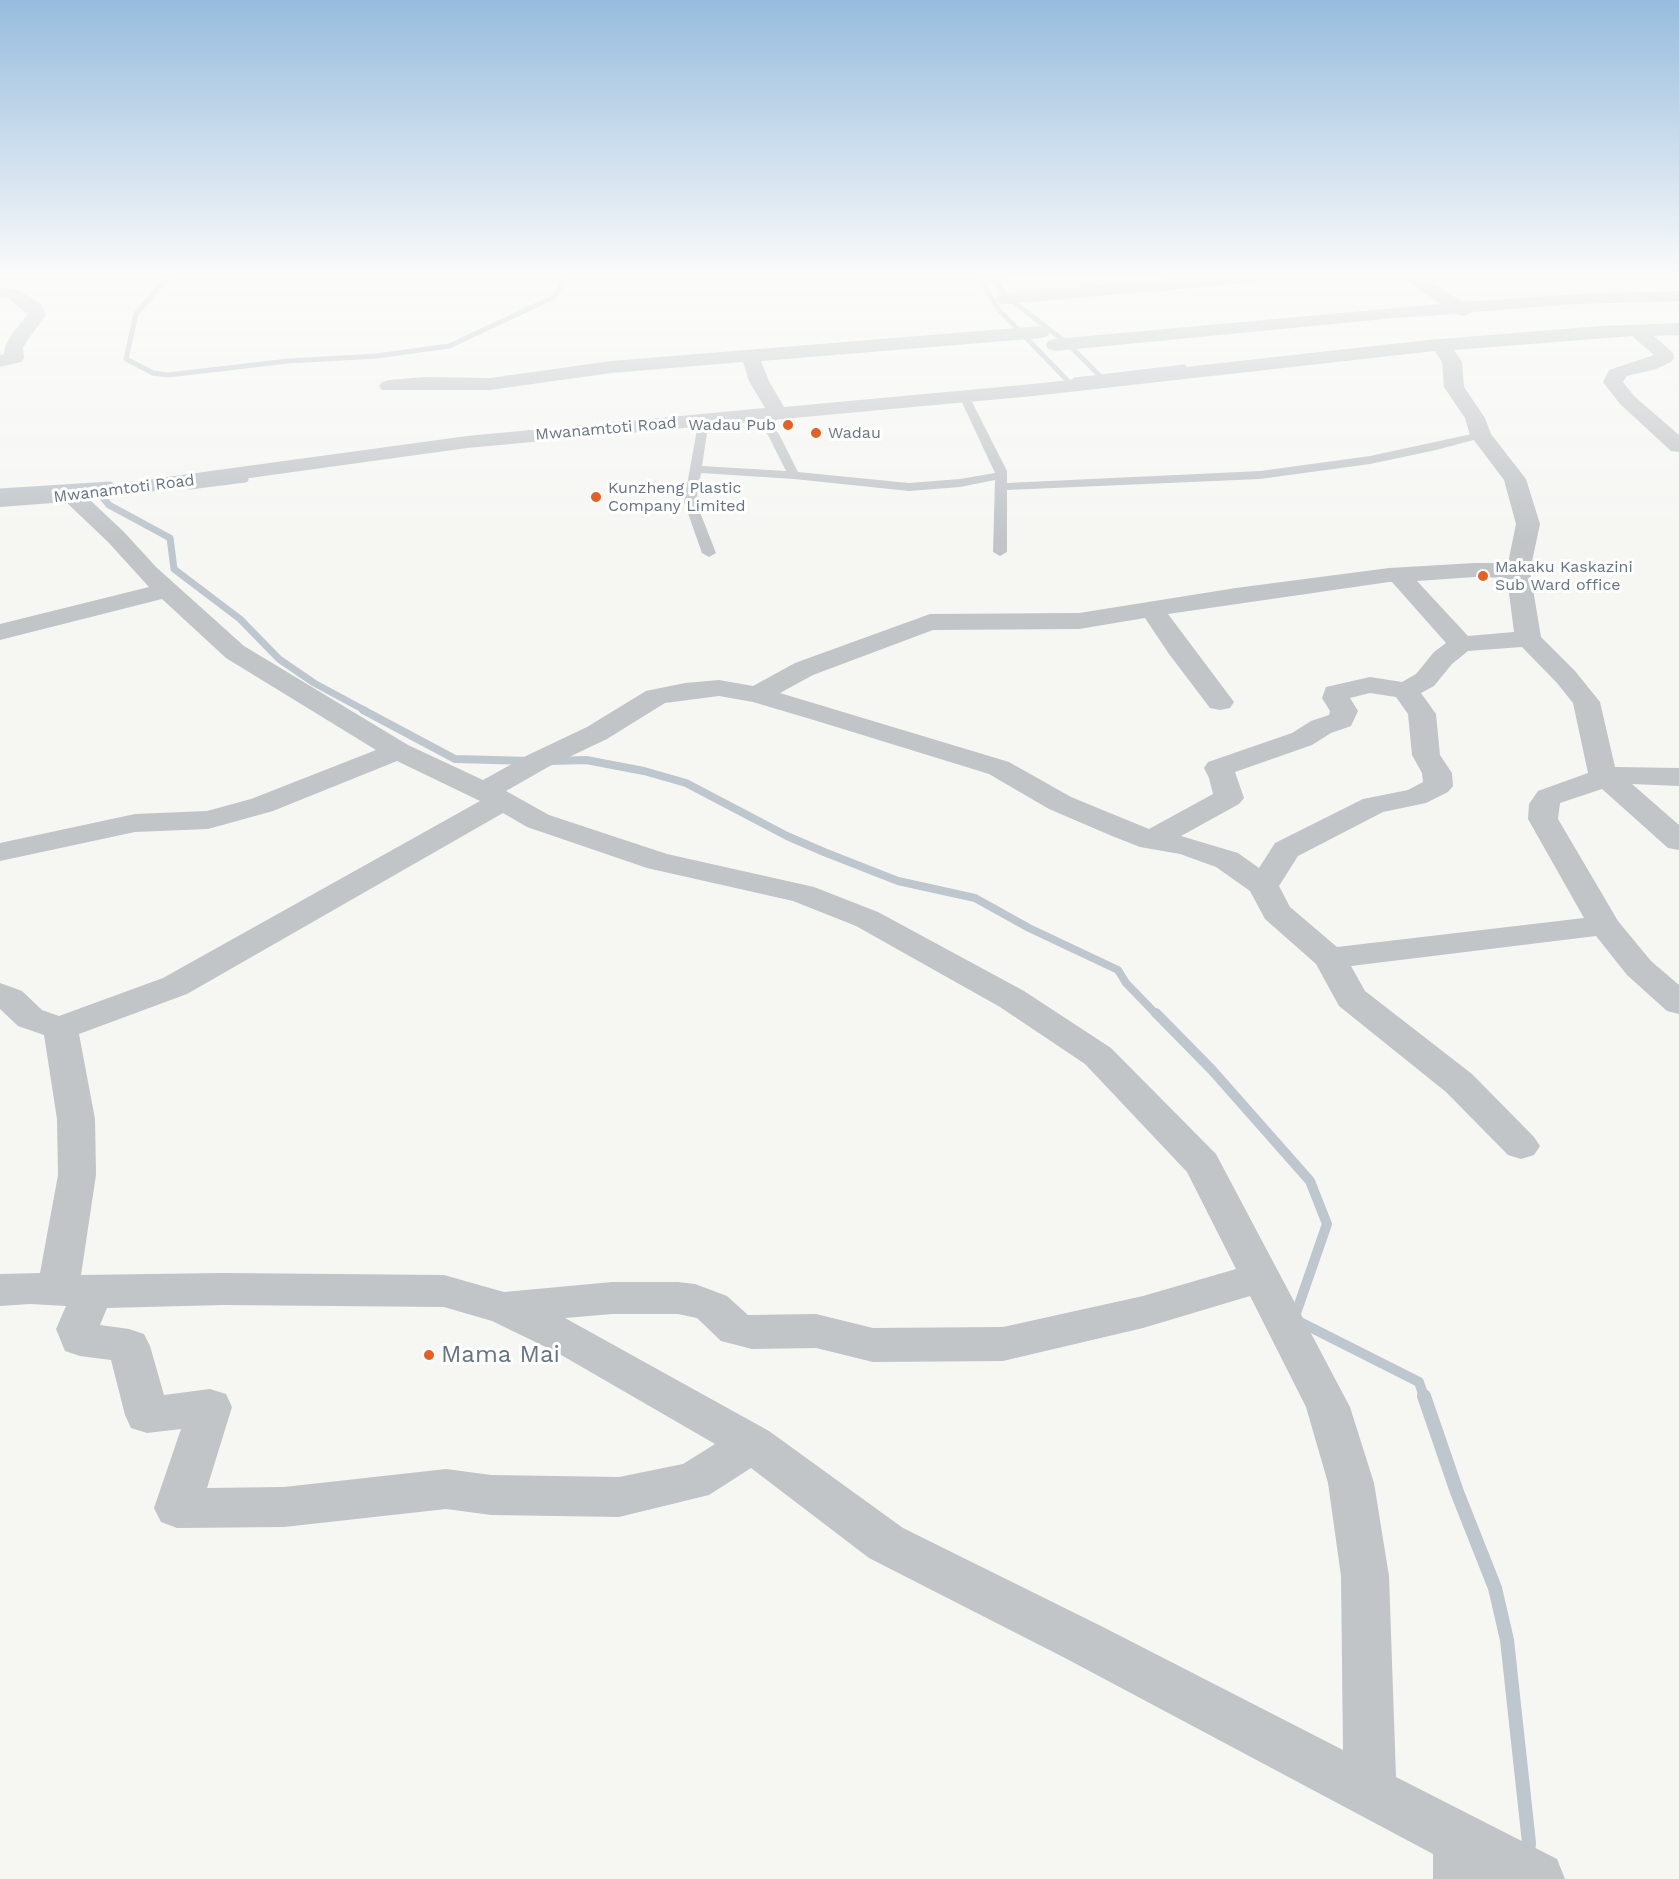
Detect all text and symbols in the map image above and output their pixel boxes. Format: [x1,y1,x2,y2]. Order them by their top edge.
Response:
street label: Mwanamtoti Road [535,413,677,445]
place label: Wadau Pub [688,415,776,435]
marker: Wadau Pub [781,418,795,432]
place label: Wadau [828,423,881,443]
marker: Wadau [809,426,823,440]
street label: Mwanamtoti Road [53,471,195,507]
place label: Kunzheng Plastic Company Limited [608,478,746,516]
marker: Kunzheng Plastic Company Limited [589,490,603,504]
place label: Makaku Kaskazini Sub Ward office [1495,557,1633,595]
marker: Makaku Kaskazini Sub Ward office [1476,569,1490,583]
place label: Mama Mai [441,1341,560,1369]
marker: Mama Mai [422,1348,436,1362]

